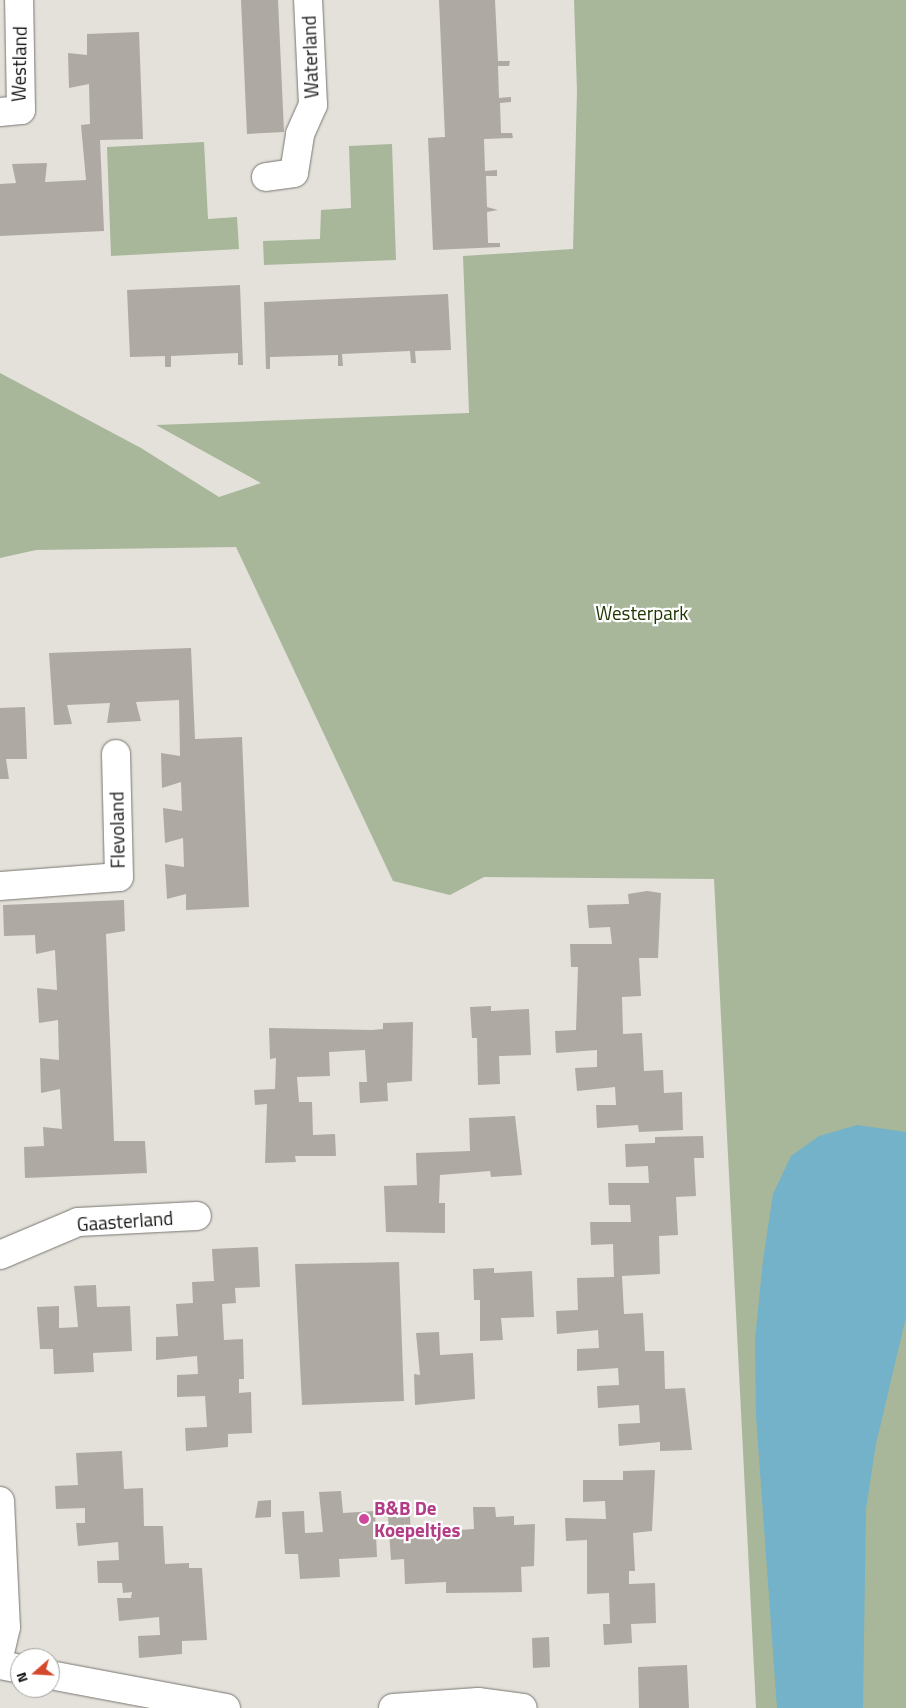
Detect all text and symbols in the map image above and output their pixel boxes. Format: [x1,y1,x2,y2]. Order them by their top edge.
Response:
street label: Waterland [297,15,323,99]
street label: Westland [7,26,31,102]
park label: Westerpark [596,602,688,624]
street label: Flevoland [105,791,129,869]
street label: Gaasterland [76,1206,174,1236]
place label: B&B De Koepeltjes [374,1497,460,1541]
marker: B&B De Koepeltjes [358,1513,370,1525]
north arrow [10,1648,60,1698]
text: N [10,1670,33,1686]

